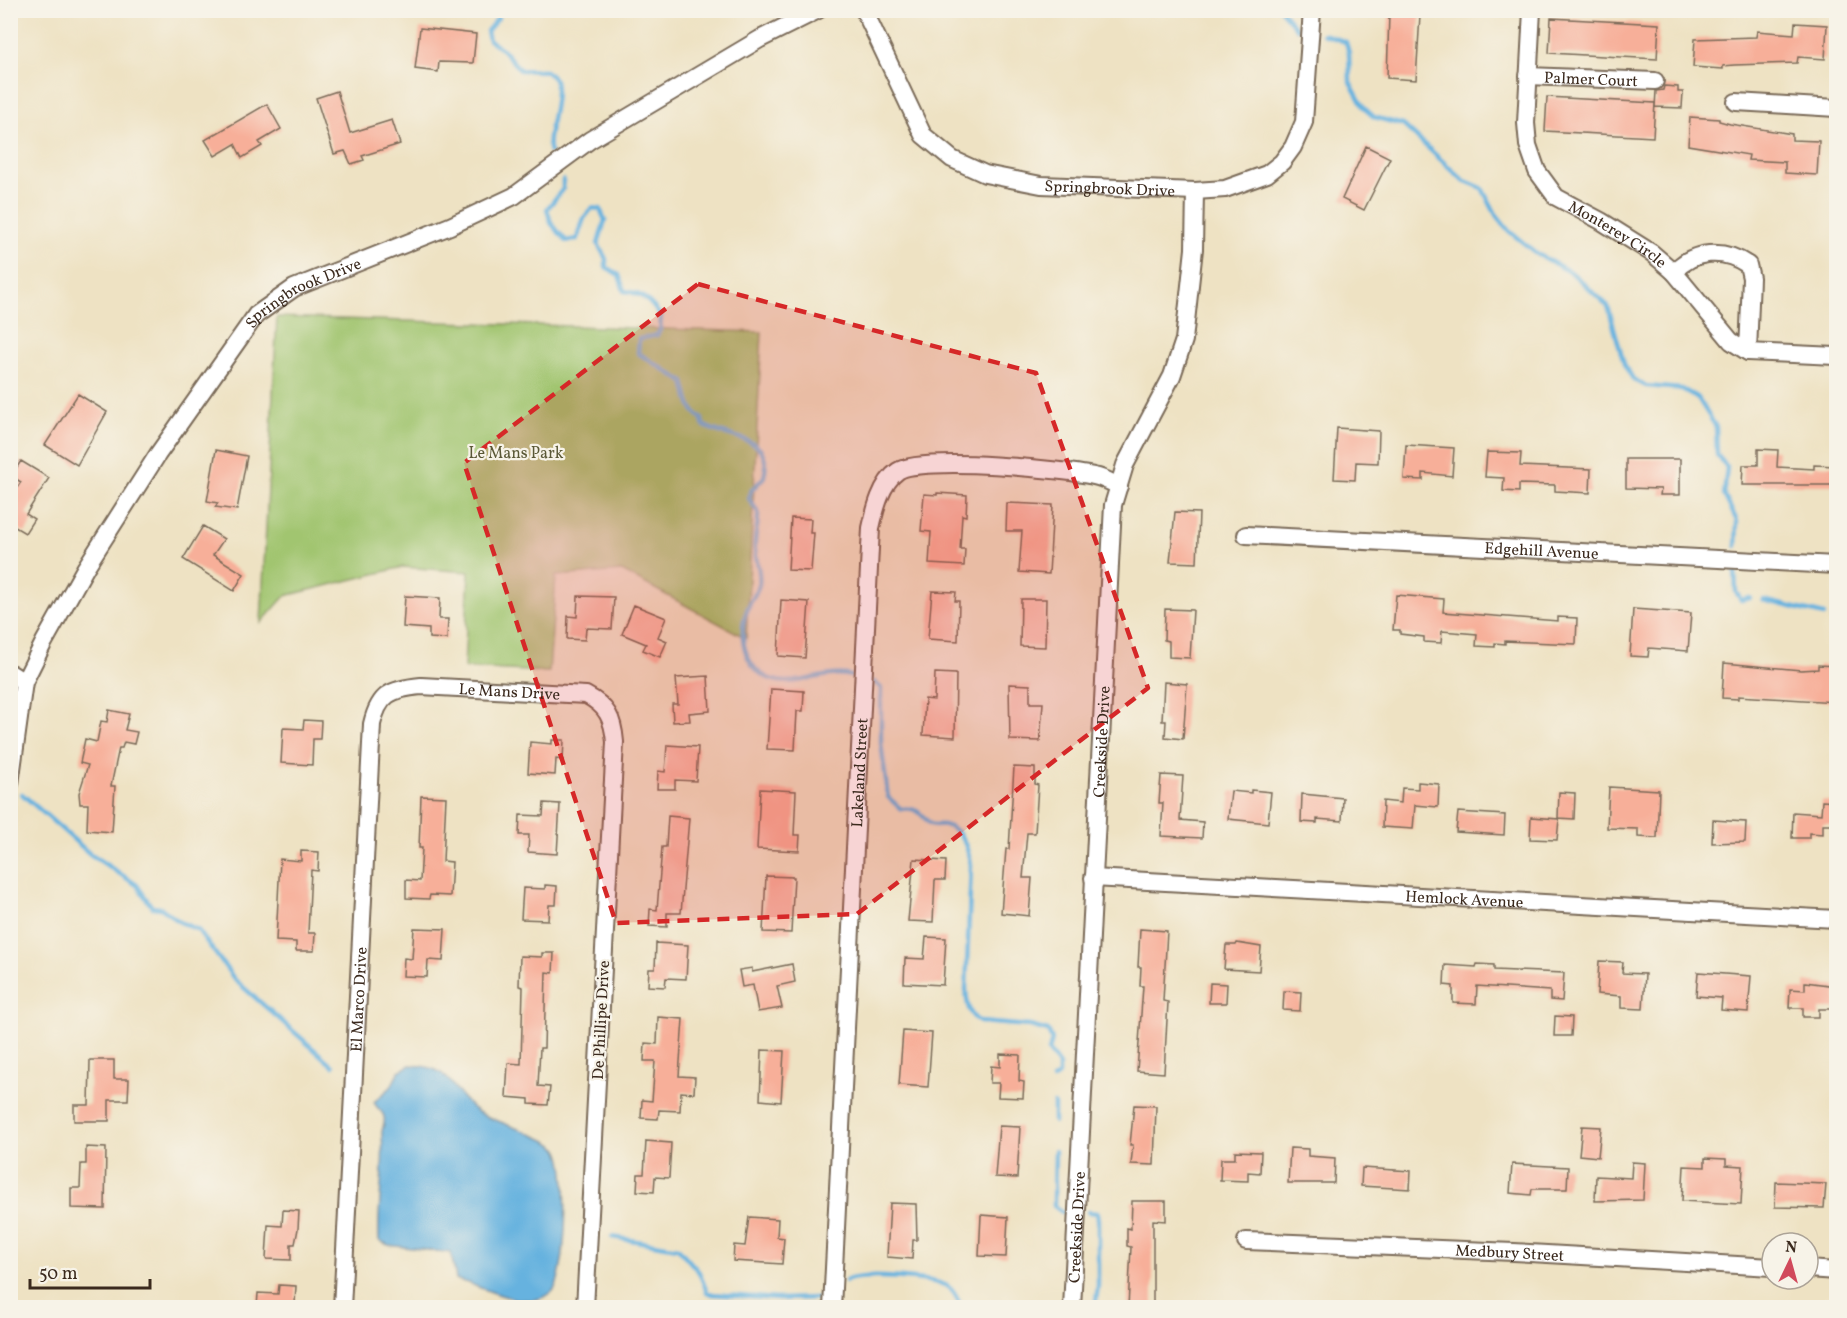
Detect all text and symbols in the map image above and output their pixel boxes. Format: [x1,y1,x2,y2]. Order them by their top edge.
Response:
street label: Palmer Court [1543,68,1639,93]
street label: Springbrook Drive [1044,176,1175,203]
street label: Monterey Circle [1564,197,1671,274]
street label: Springbrook Drive [241,253,365,333]
park label: Le Mans Park [469,443,564,465]
street label: Edgehill Avenue [1484,538,1599,566]
street label: Le Mans Drive [458,679,561,707]
street label: Creekside Drive [1089,685,1117,798]
street label: Lakeland Street [847,717,875,828]
street label: Hemlock Avenue [1405,886,1524,915]
street label: El Marco Drive [346,946,374,1053]
street label: De Phillipe Drive [588,960,616,1080]
street label: Creekside Drive [1064,1171,1092,1284]
north arrow [1760,1231,1820,1291]
text: N [1784,1237,1798,1260]
street label: Medbury Street [1455,1241,1565,1268]
scale bar [30,1252,150,1290]
text: 50 m [39,1262,78,1287]

